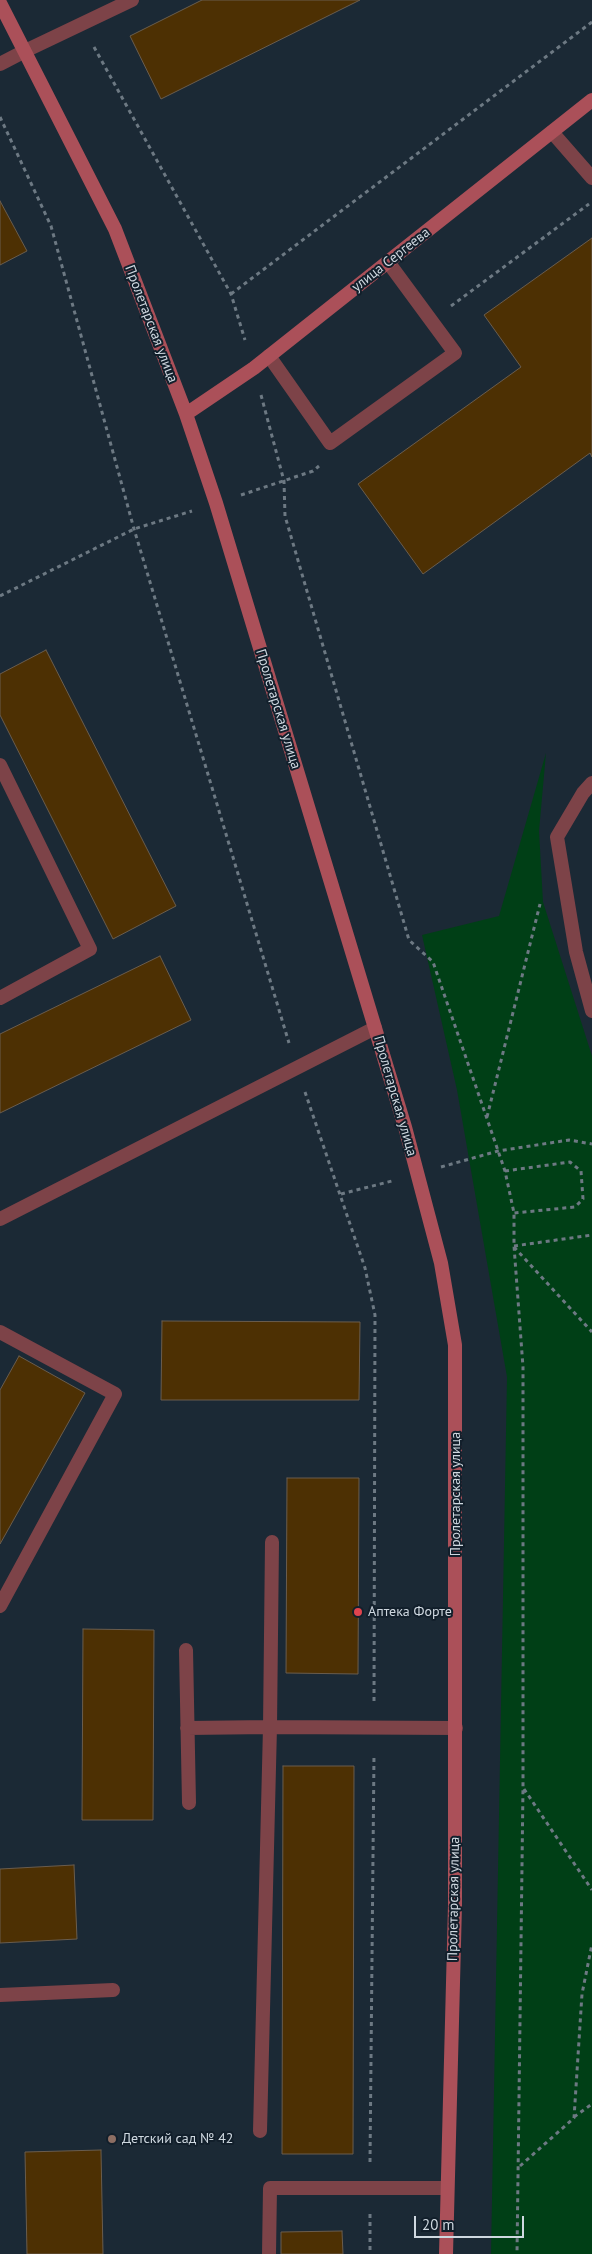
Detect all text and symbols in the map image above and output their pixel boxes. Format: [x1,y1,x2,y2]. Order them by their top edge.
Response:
street label: улица Сергеева [349,224,433,296]
street label: Пролетарская улица [121,263,181,385]
street label: Пролетарская улица [252,647,304,771]
street label: Пролетарская улица [370,1034,420,1158]
street label: Пролетарская улица [448,1432,464,1556]
place label: Аптека Форте [368,1604,452,1620]
marker: Аптека Форте [352,1606,364,1618]
street label: Пролетарская улица [445,1837,463,1961]
place label: Детский сад № 42 [122,2131,233,2147]
marker: Детский сад № 42 [106,2133,118,2145]
scale bar [417,2206,527,2238]
text: 20 m [422,2215,455,2234]

